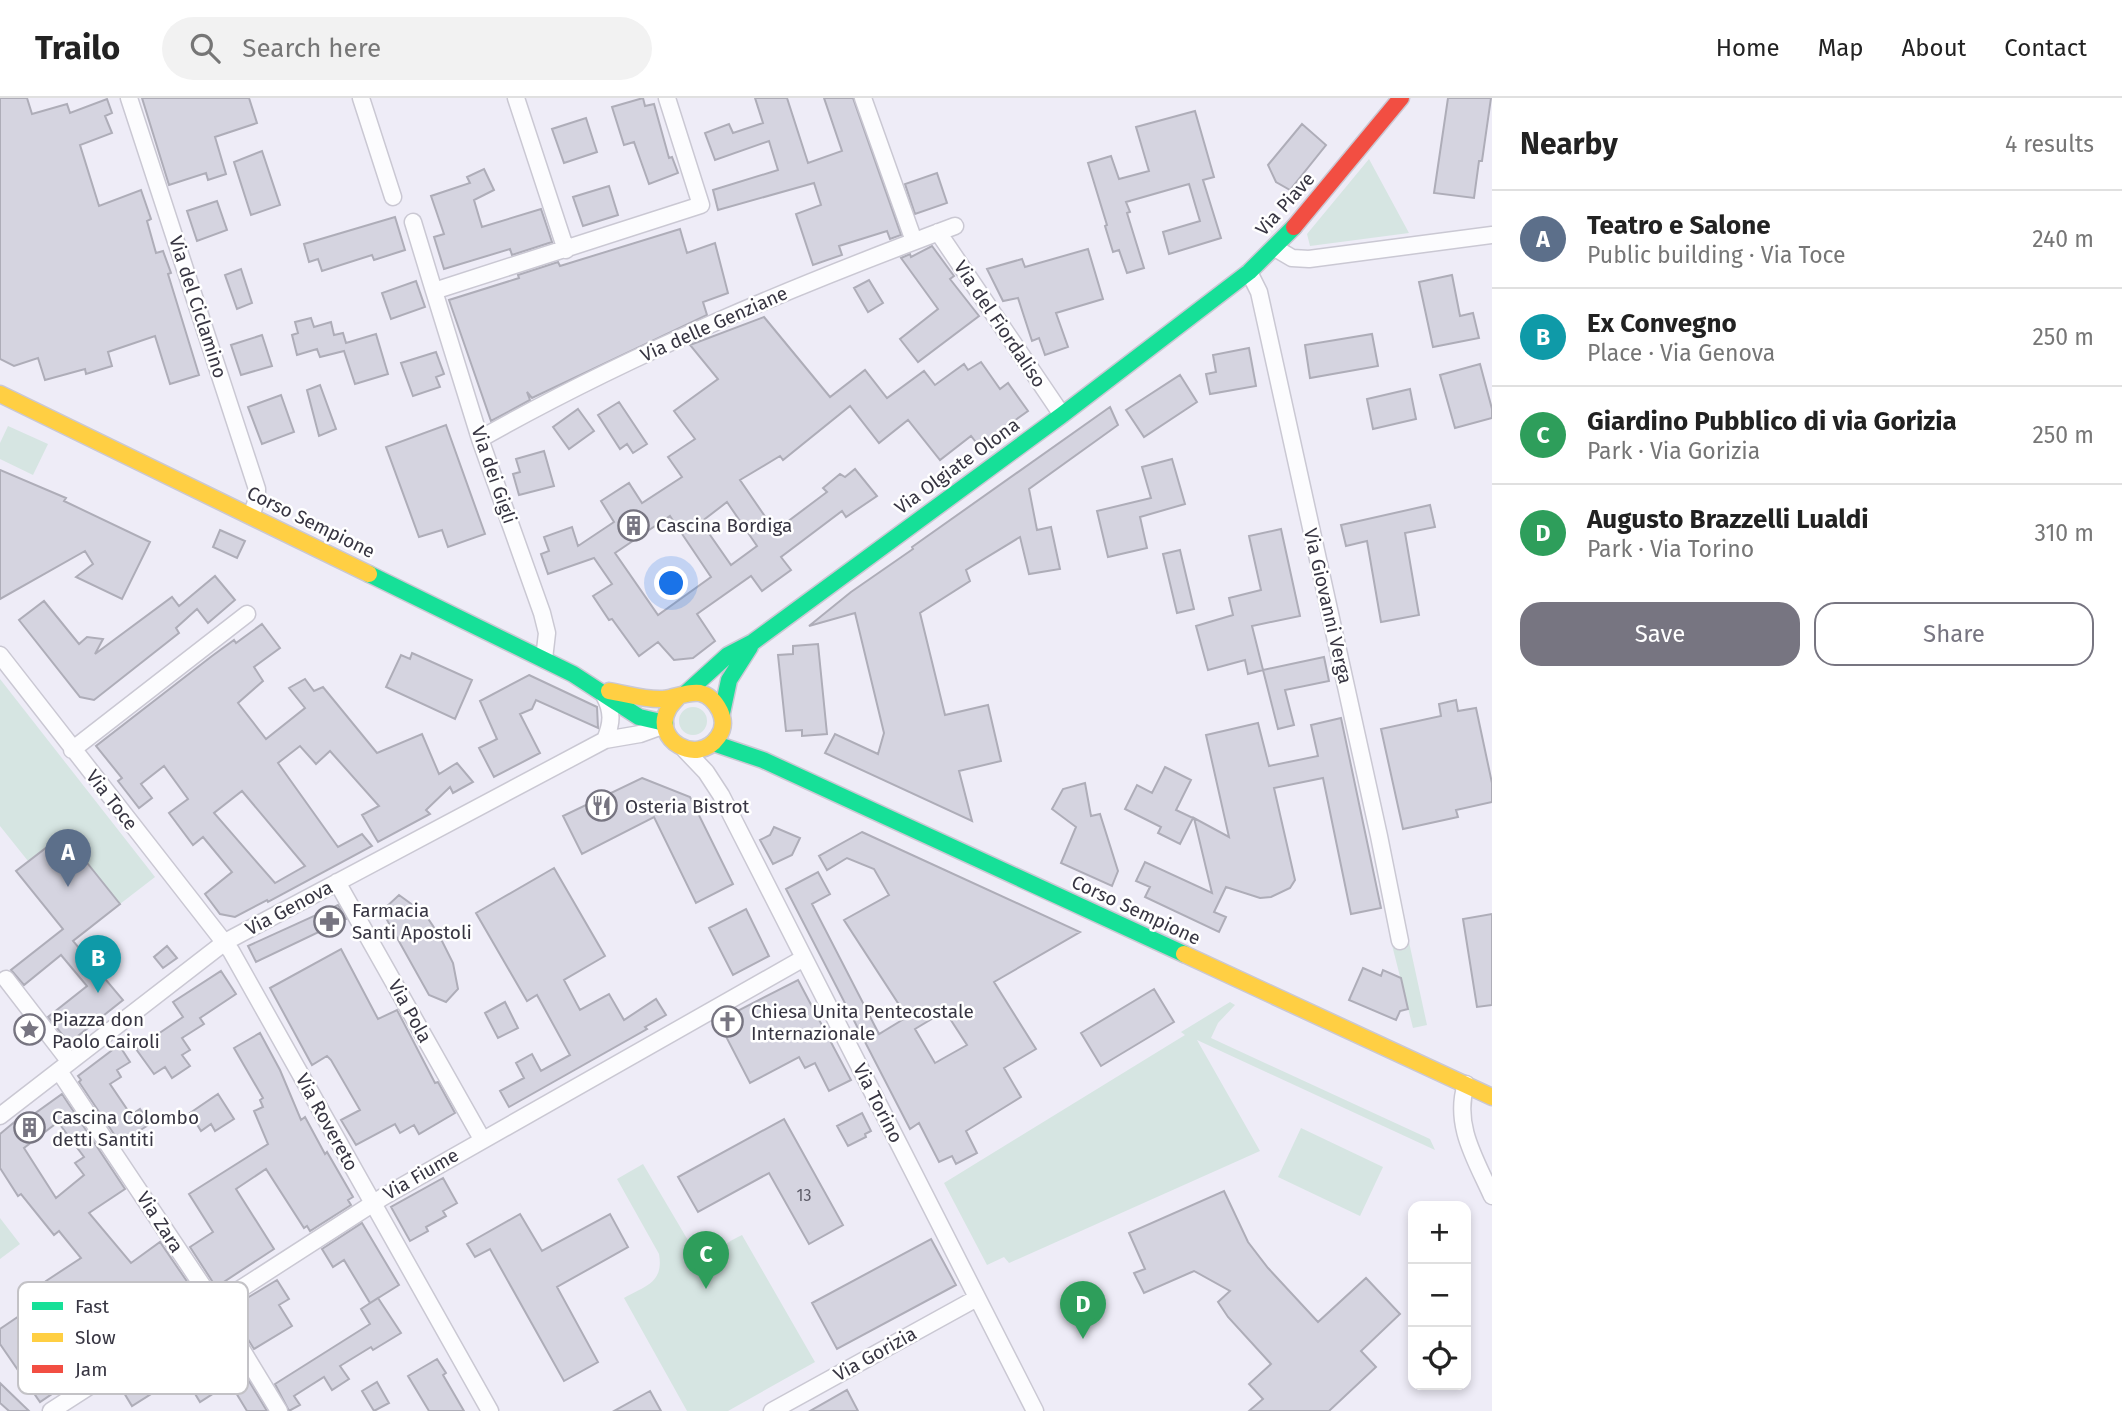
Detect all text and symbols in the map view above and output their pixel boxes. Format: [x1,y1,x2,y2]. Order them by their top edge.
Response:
search box [162,17,652,80]
text: Trailo [35,28,120,68]
icon: search [186,29,224,67]
text: Search here [242,33,381,64]
text: Home [1716,34,1780,62]
text: Map [1818,34,1864,62]
text: About [1902,34,1966,62]
text: Contact [2004,34,2087,62]
text: Nearby [1520,126,1618,162]
text: 4 results [2005,130,2094,158]
street label: Via Piave [1251,168,1319,240]
text: Teatro e Salone [1587,210,1770,241]
text: A [1536,225,1550,253]
text: 240 m [2032,225,2094,253]
street label: Via del Ciclamino [164,233,232,381]
text: Public building · Via Toce [1587,241,1846,269]
street label: Via del Fiordaliso [949,256,1051,392]
street label: Via delle Genziane [637,281,791,367]
text: Ex Convegno [1587,308,1737,339]
text: B [1536,323,1550,351]
text: 250 m [2032,323,2094,351]
text: Place · Via Genova [1587,339,1775,367]
text: Giardino Pubblico di via Gorizia [1587,406,1957,437]
street label: Via Olgiate Olona [890,413,1024,519]
text: C [1536,421,1550,449]
text: 250 m [2032,421,2094,449]
street label: Via dei Gigli [467,423,521,527]
text: Park · Via Gorizia [1587,437,1760,465]
street label: Corso Sempione [243,481,379,563]
text: Augusto Brazzelli Lualdi [1587,504,1869,535]
building icon: Cascina Bordiga [616,508,650,542]
place label: Cascina Bordiga [656,514,792,537]
text: D [1536,519,1550,547]
text: 310 m [2034,519,2094,547]
street label: Via Giovanni Verga [1299,526,1357,686]
text: Park · Via Torino [1587,535,1754,563]
your location [654,566,688,600]
button: Save [1520,602,1800,666]
button: Share [1814,602,2094,666]
street label: Via Toce [81,765,143,835]
restaurant icon: Osteria Bistrot [585,789,619,823]
place label: Osteria Bistrot [625,795,750,818]
pin: A [45,829,91,887]
street label: Corso Sempione [1068,870,1204,950]
street label: Via Genova [242,876,336,940]
place label: Farmacia Santi Apostoli [352,899,472,944]
pharmacy icon: Farmacia Santi Apostoli [312,904,346,938]
pin: B [75,935,121,993]
street label: Via Pola [383,975,437,1047]
place label: Chiesa Unita Pentecostale Internazionale [751,1000,974,1045]
church icon: Chiesa Unita Pentecostale Internazionale [711,1005,745,1039]
place label: Piazza don Paolo Cairoli [52,1008,160,1053]
place icon: Piazza don Paolo Cairoli [12,1013,46,1047]
street label: Via Torino [848,1059,908,1147]
street label: Via Rovereto [291,1069,363,1175]
place label: Cascina Colombo detti Santiti [52,1106,199,1151]
building icon: Cascina Colombo detti Santiti [12,1111,46,1145]
street label: Via Fiume [379,1143,463,1205]
house number: 13 [797,1186,811,1205]
street label: Via Zara [132,1187,188,1257]
map controls [1408,1201,1471,1390]
button: + [1408,1201,1471,1264]
pin: C [683,1231,729,1289]
button: − [1408,1264,1471,1327]
pin: D [1060,1281,1106,1339]
legend [18,1282,248,1394]
text: Fast [75,1295,109,1318]
street label: Via Gorizia [830,1322,920,1386]
text: Slow [75,1326,116,1349]
button: locate [1408,1327,1471,1390]
text: Jam [75,1358,107,1381]

